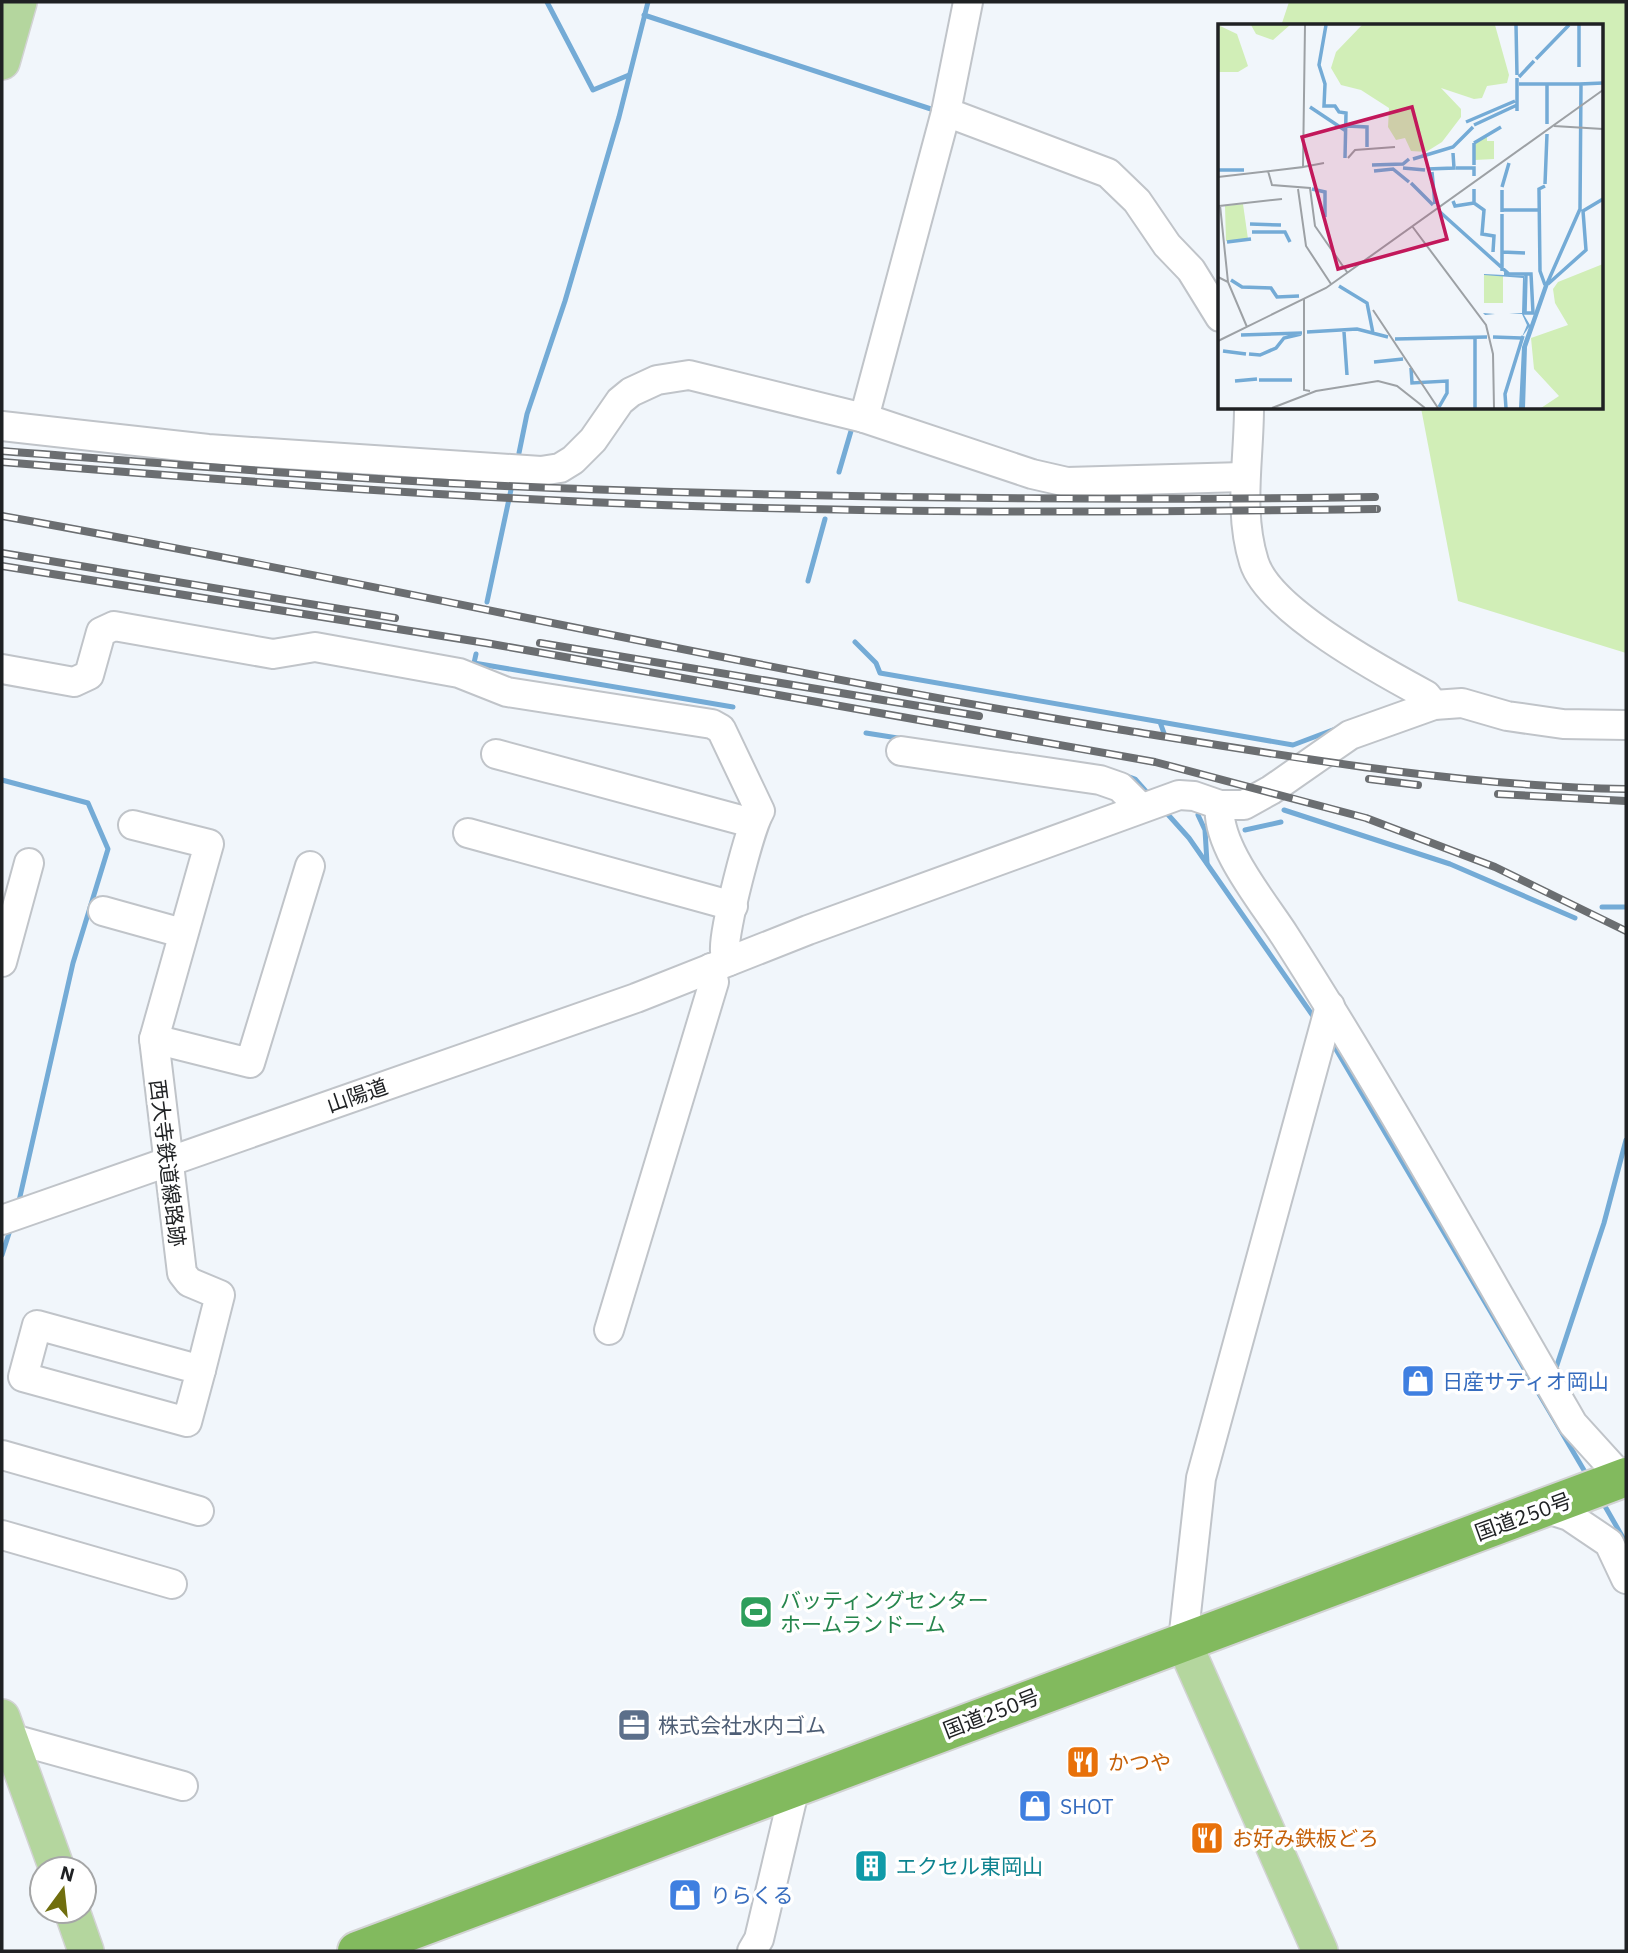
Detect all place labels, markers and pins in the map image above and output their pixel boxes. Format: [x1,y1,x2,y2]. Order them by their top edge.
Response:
shop icon: 日産サティオ岡山 [1399,1362,1437,1400]
place label: 日産サティオ岡山 [1442,1367,1609,1395]
place label: バッティングセンター ホームランドーム [780,1586,989,1638]
sports icon: バッティングセンター ホームランドーム [737,1593,775,1631]
office icon: 株式会社水内ゴム [615,1706,653,1744]
place label: 株式会社水内ゴム [658,1711,826,1739]
restaurant icon: かつや [1064,1743,1102,1781]
place label: かつや [1108,1748,1171,1776]
shop icon: SHOT [1016,1787,1054,1825]
place label: SHOT [1060,1792,1114,1820]
restaurant icon: お好み鉄板どろ [1188,1819,1226,1857]
place label: お好み鉄板どろ [1232,1824,1379,1852]
building icon: エクセル東岡山 [852,1847,890,1885]
place label: エクセル東岡山 [896,1852,1043,1880]
shop icon: りらくる [666,1876,704,1914]
place label: りらくる [710,1881,794,1909]

